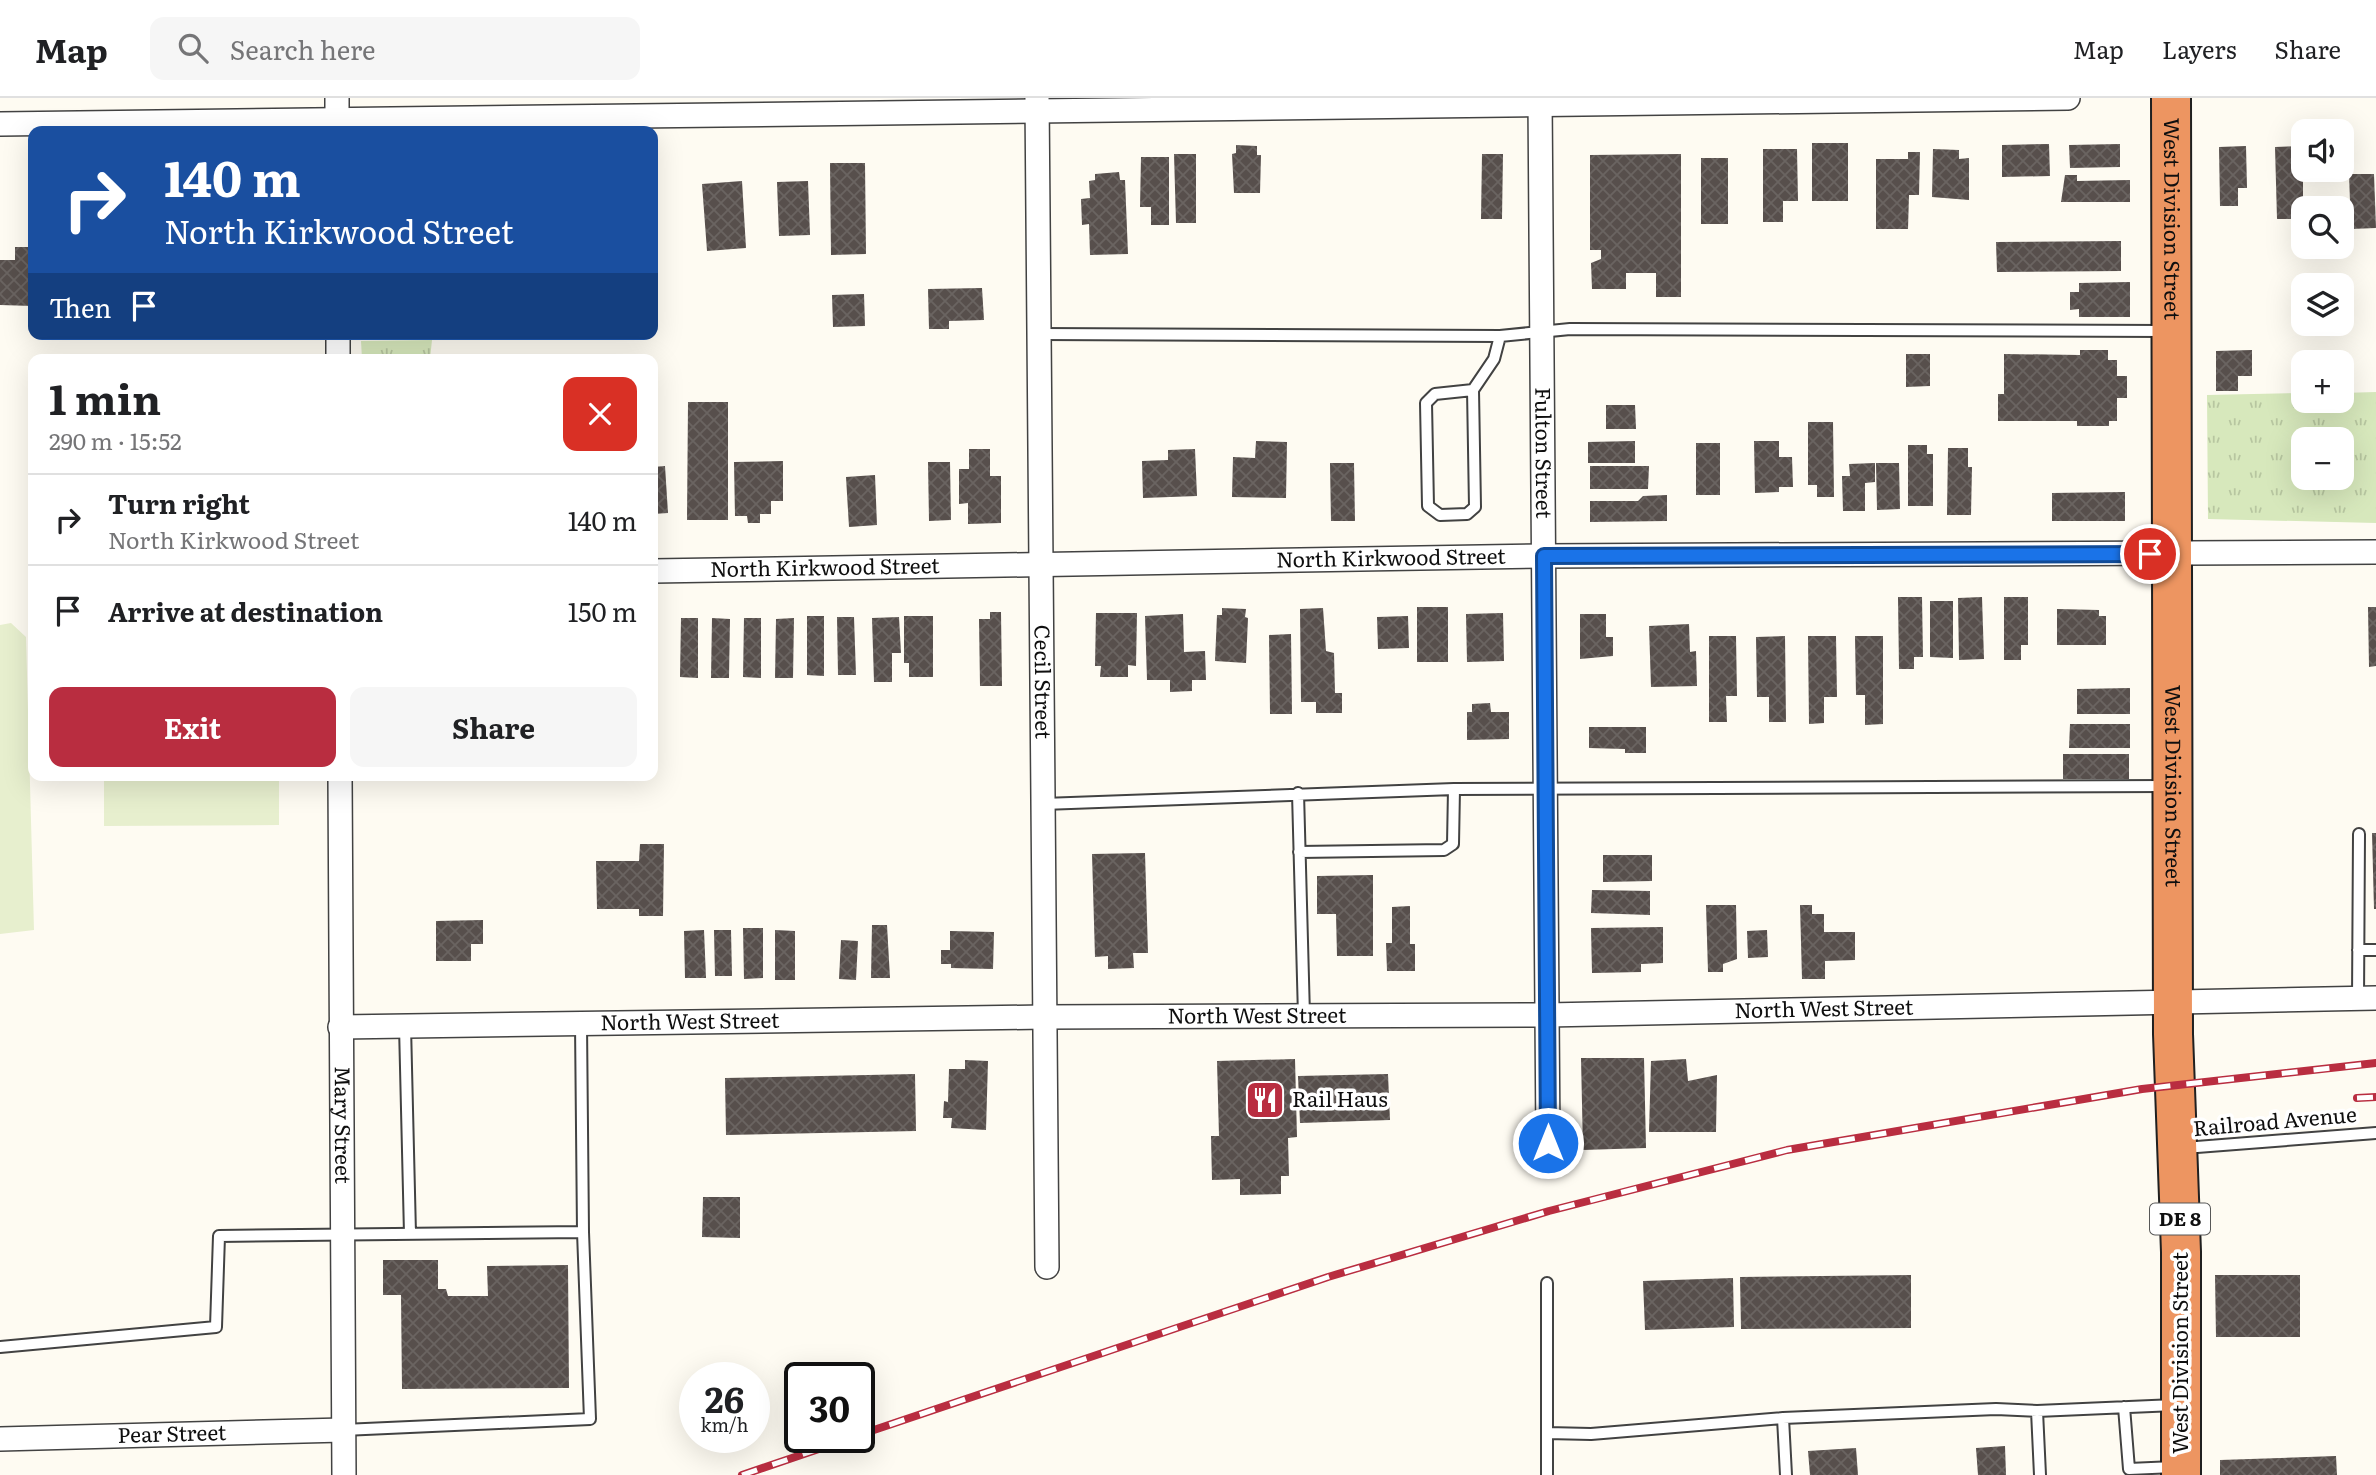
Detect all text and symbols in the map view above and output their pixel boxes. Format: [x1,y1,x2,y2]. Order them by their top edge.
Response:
search box [150,17,640,80]
text: Map [35,24,108,73]
icon: search [174,29,212,67]
text: Search here [230,29,376,68]
text: Map [2073,31,2124,66]
text: Layers [2162,31,2236,66]
text: Share [2274,31,2341,66]
street label: West Division Street [2158,118,2189,321]
map controls [2291,119,2354,490]
button: sound [2291,119,2354,182]
text: 140 m [164,139,301,212]
icon: right [49,154,140,245]
button: search [2291,196,2354,259]
text: North Kirkwood Street [164,206,514,254]
button: layers [2291,273,2354,336]
text: Then [49,287,111,326]
icon: arrive [125,287,163,325]
button: + [2291,350,2354,413]
text: 1 min [49,366,161,428]
button: close [563,377,637,451]
street label: Fulton Street [1529,387,1561,519]
text: 290 m · 15:52 [49,423,182,457]
button: − [2291,427,2354,490]
text: Turn right [108,483,250,522]
text: 140 m [568,500,637,539]
icon: right [49,501,87,539]
text: North Kirkwood Street [108,522,359,556]
pin [2120,524,2180,584]
icon: arrive [2131,535,2169,573]
street label: North Kirkwood Street [1276,539,1506,574]
street label: North Kirkwood Street [710,548,940,583]
text: Arrive at destination [108,591,383,630]
text: 150 m [568,591,637,630]
icon: arrive [49,592,87,630]
street label: Cecil Street [1029,625,1060,740]
street label: West Division Street [2159,685,2191,888]
button: Exit [49,687,336,767]
button: Share [350,687,637,767]
street label: North West Street [1734,989,1914,1024]
street label: North West Street [1167,998,1347,1030]
street label: North West Street [600,1003,780,1036]
street label: Mary Street [329,1066,360,1185]
restaurant icon: Rail Haus [1244,1079,1286,1121]
place label: Rail Haus [1292,1082,1388,1113]
street label: Railroad Avenue [2192,1097,2358,1142]
position arrow [1511,1106,1585,1180]
road number: DE 8 [2150,1204,2210,1234]
street label: West Division Street [2163,1251,2194,1454]
speed limit sign: 30 [784,1362,875,1453]
text: 26 [705,1372,744,1424]
text: km/h [701,1411,748,1438]
street label: Pear Street [117,1415,227,1449]

